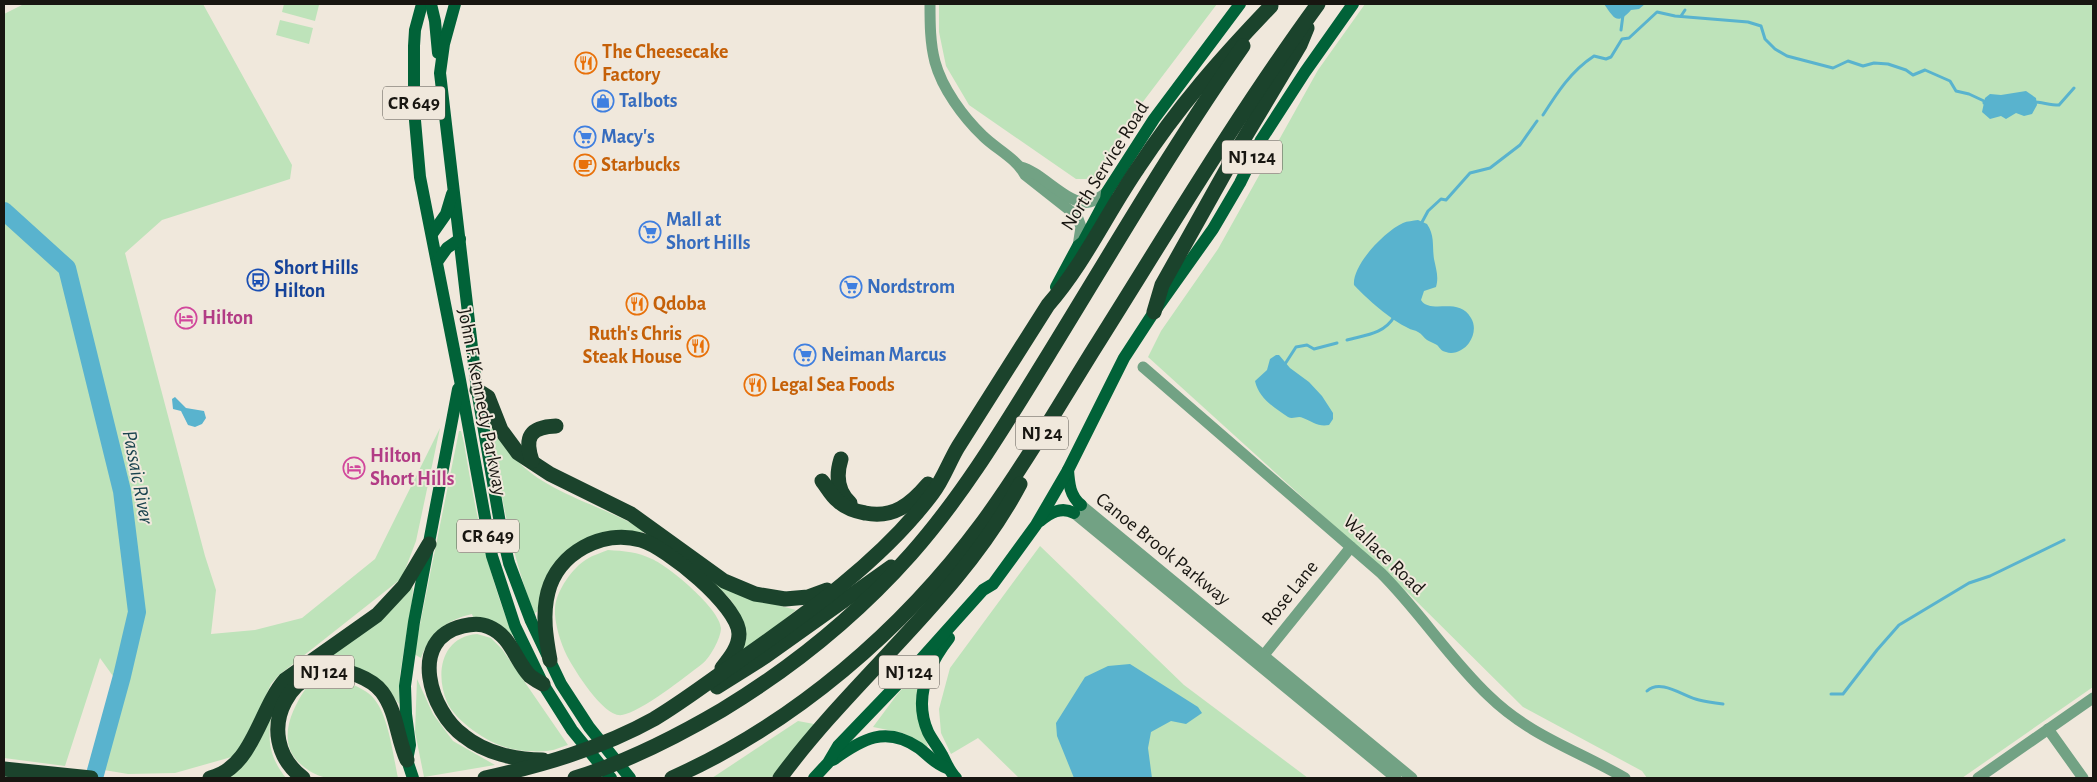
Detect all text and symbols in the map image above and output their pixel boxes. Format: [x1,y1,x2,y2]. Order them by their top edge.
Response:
place label: The Cheesecake Factory [602,42,728,85]
restaurant icon: The Cheesecake Factory [574,51,598,75]
road number: CR 649 [383,86,445,120]
shop icon: Talbots [591,89,615,113]
place label: Talbots [619,91,678,111]
street label: North Service Road [1057,98,1153,234]
supermarket icon: Macy's [573,125,597,149]
place label: Macy's [601,127,655,147]
road number: NJ 124 [1222,140,1282,173]
cafe icon: Starbucks [573,153,597,177]
place label: Starbucks [601,155,680,175]
place label: Mall at Short Hills [666,210,751,253]
supermarket icon: Mall at Short Hills [638,220,662,244]
place label: Short Hills Hilton [274,258,359,301]
bus stop icon: Short Hills Hilton [246,268,270,292]
supermarket icon: Nordstrom [839,275,863,299]
place label: Nordstrom [867,277,955,297]
restaurant icon: Qdoba [625,292,649,316]
place label: Qdoba [653,294,707,315]
hotel icon: Hilton [174,306,198,330]
street label: John F. Kennedy Parkway [454,306,510,498]
place label: Hilton [202,308,253,328]
place label: Ruth's Chris Steak House [582,324,682,367]
restaurant icon: Ruth's Chris Steak House [686,334,710,358]
supermarket icon: Neiman Marcus [793,343,817,367]
place label: Neiman Marcus [821,345,947,365]
restaurant icon: Legal Sea Foods [743,373,767,397]
place label: Legal Sea Foods [771,375,895,395]
road number: NJ 24 [1016,416,1068,449]
water label: Passaic River [119,428,158,527]
place label: Hilton Short Hills [370,446,455,489]
hotel icon: Hilton Short Hills [342,456,366,480]
street label: Canoe Brook Parkway [1092,489,1234,609]
street label: Wallace Road [1339,511,1429,599]
road number: CR 649 [457,520,519,552]
street label: Rose Lane [1258,557,1322,629]
road number: NJ 124 [294,656,354,689]
road number: NJ 124 [879,656,939,689]

